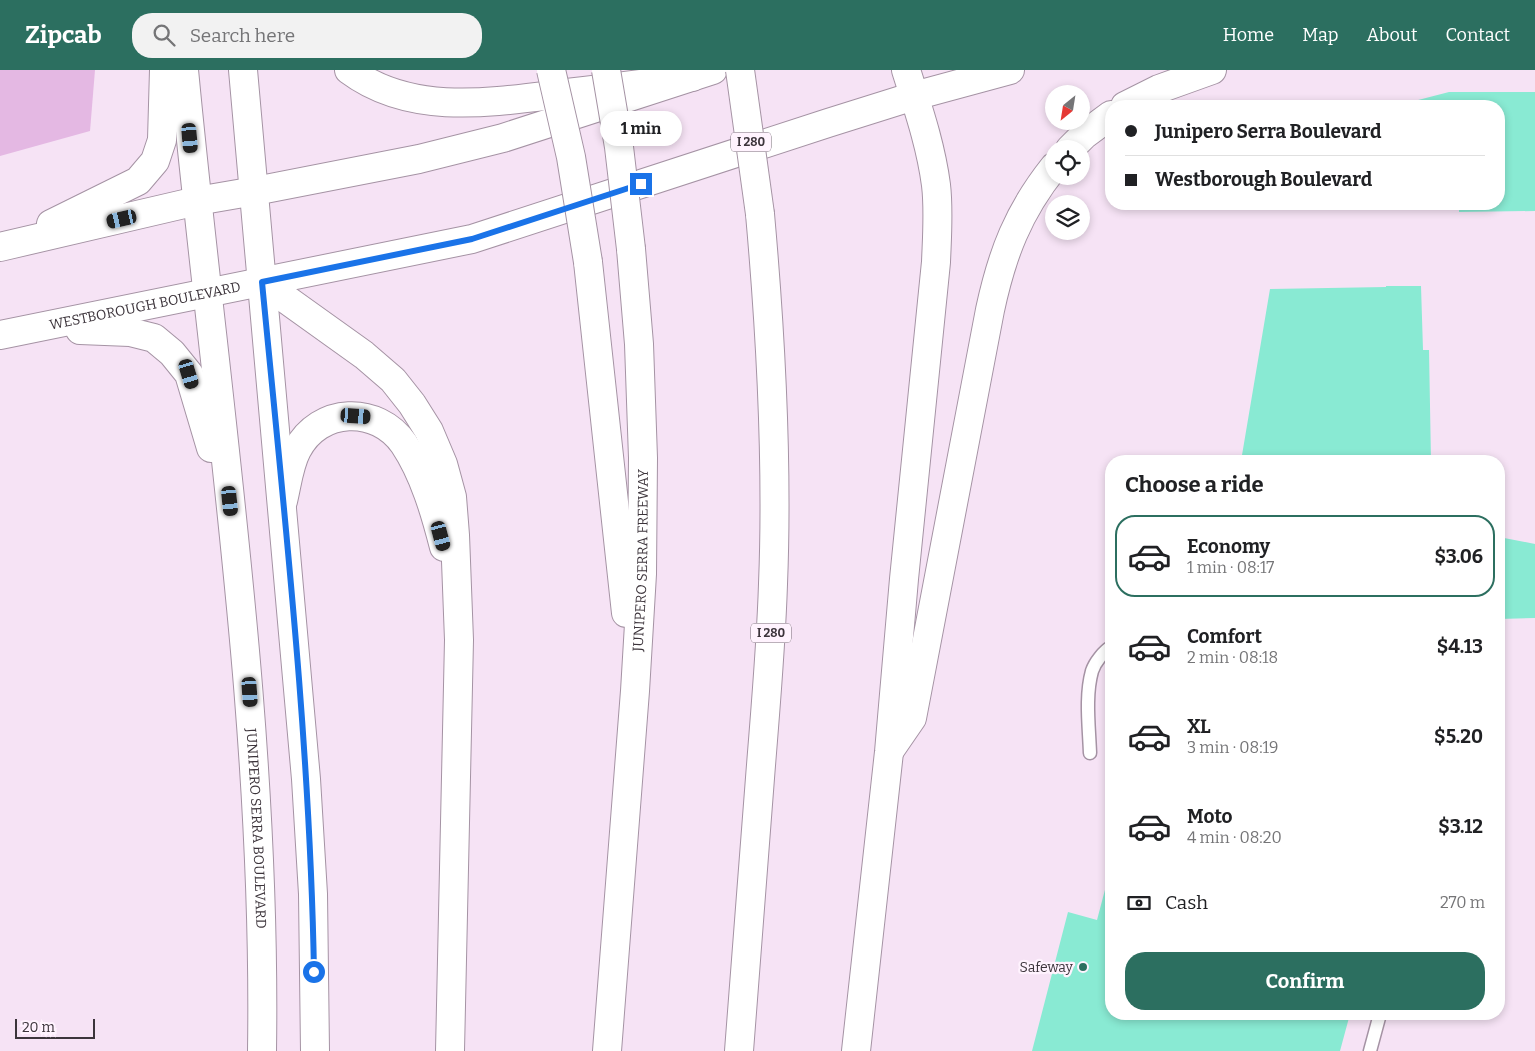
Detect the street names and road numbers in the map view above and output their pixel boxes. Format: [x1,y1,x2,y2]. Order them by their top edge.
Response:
road number: I 280 [731,132,771,152]
street label: WESTBOROUGH BOULEVARD [48,278,242,334]
street label: JUNIPERO SERRA FREEWAY [629,469,652,653]
road number: I 280 [751,624,791,642]
street label: JUNIPERO SERRA BOULEVARD [242,727,269,929]

